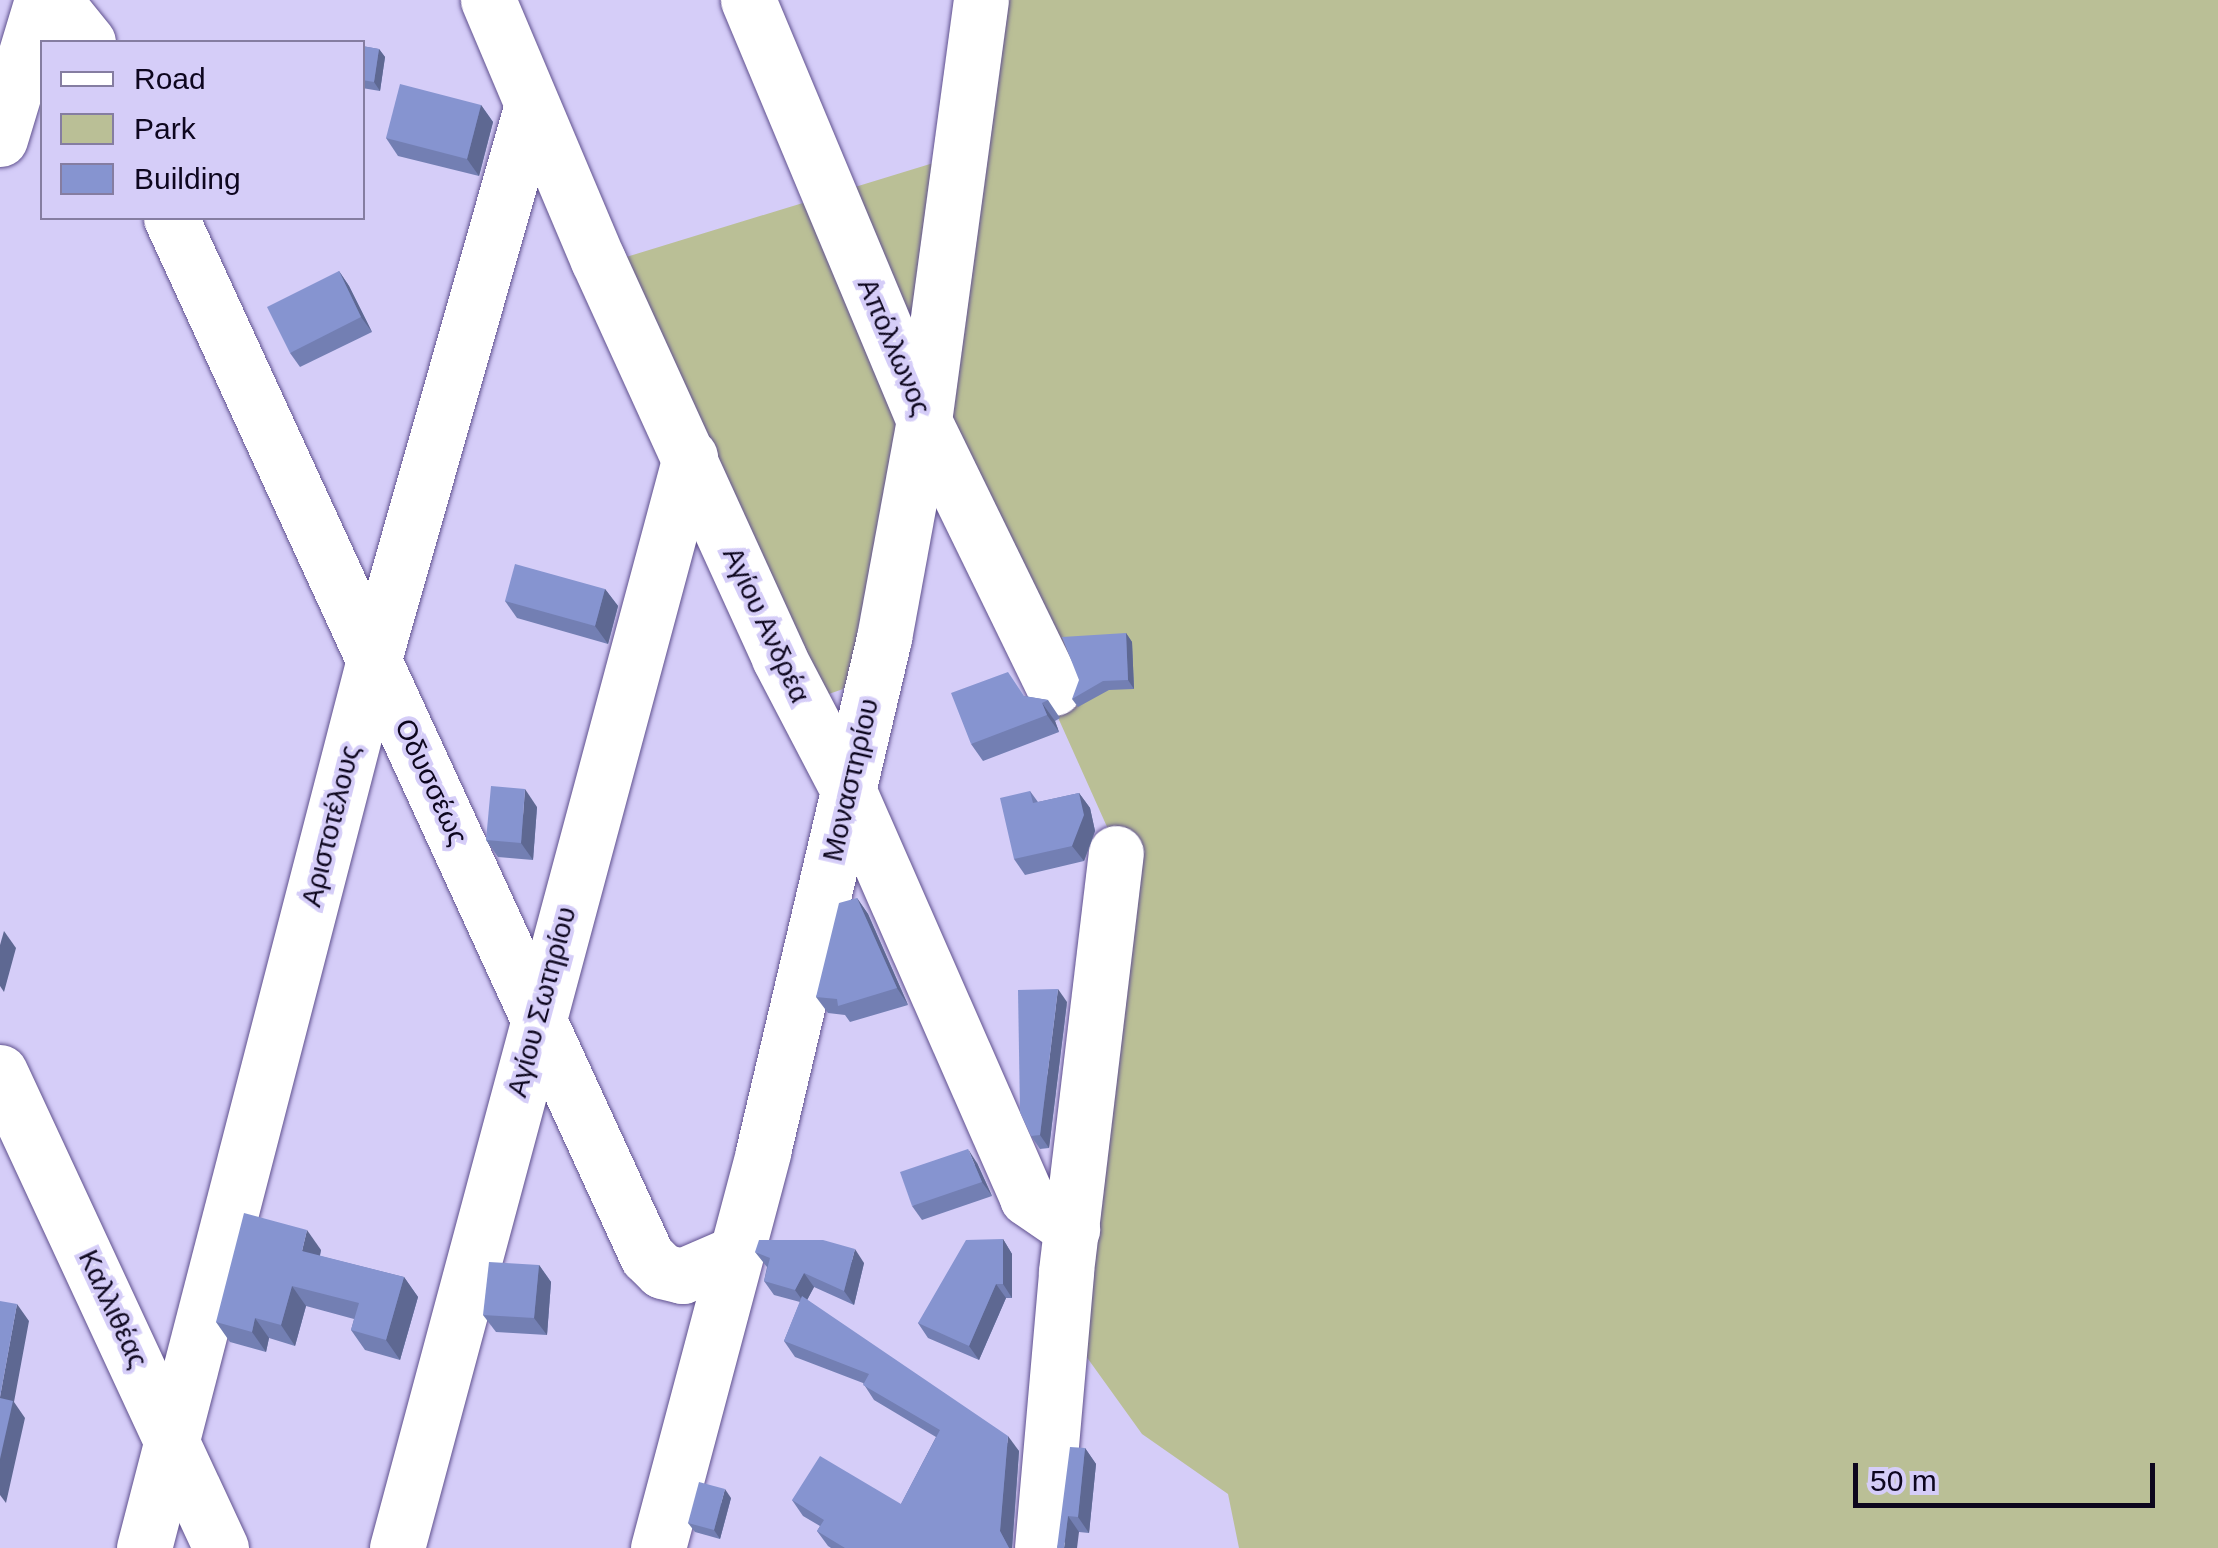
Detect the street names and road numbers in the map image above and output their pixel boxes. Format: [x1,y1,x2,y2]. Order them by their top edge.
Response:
street label: Απόλλωνος [850,273,938,421]
street label: Αγίου Ανδρέα [715,541,817,709]
street label: Μοναστηρίου [816,695,886,865]
street label: Οδυσσέως [387,714,475,850]
street label: Αριστοτέλους [295,742,367,910]
street label: Αγίου Σωτηρίου [500,903,584,1101]
street label: Καλλιθέας [71,1245,155,1373]

